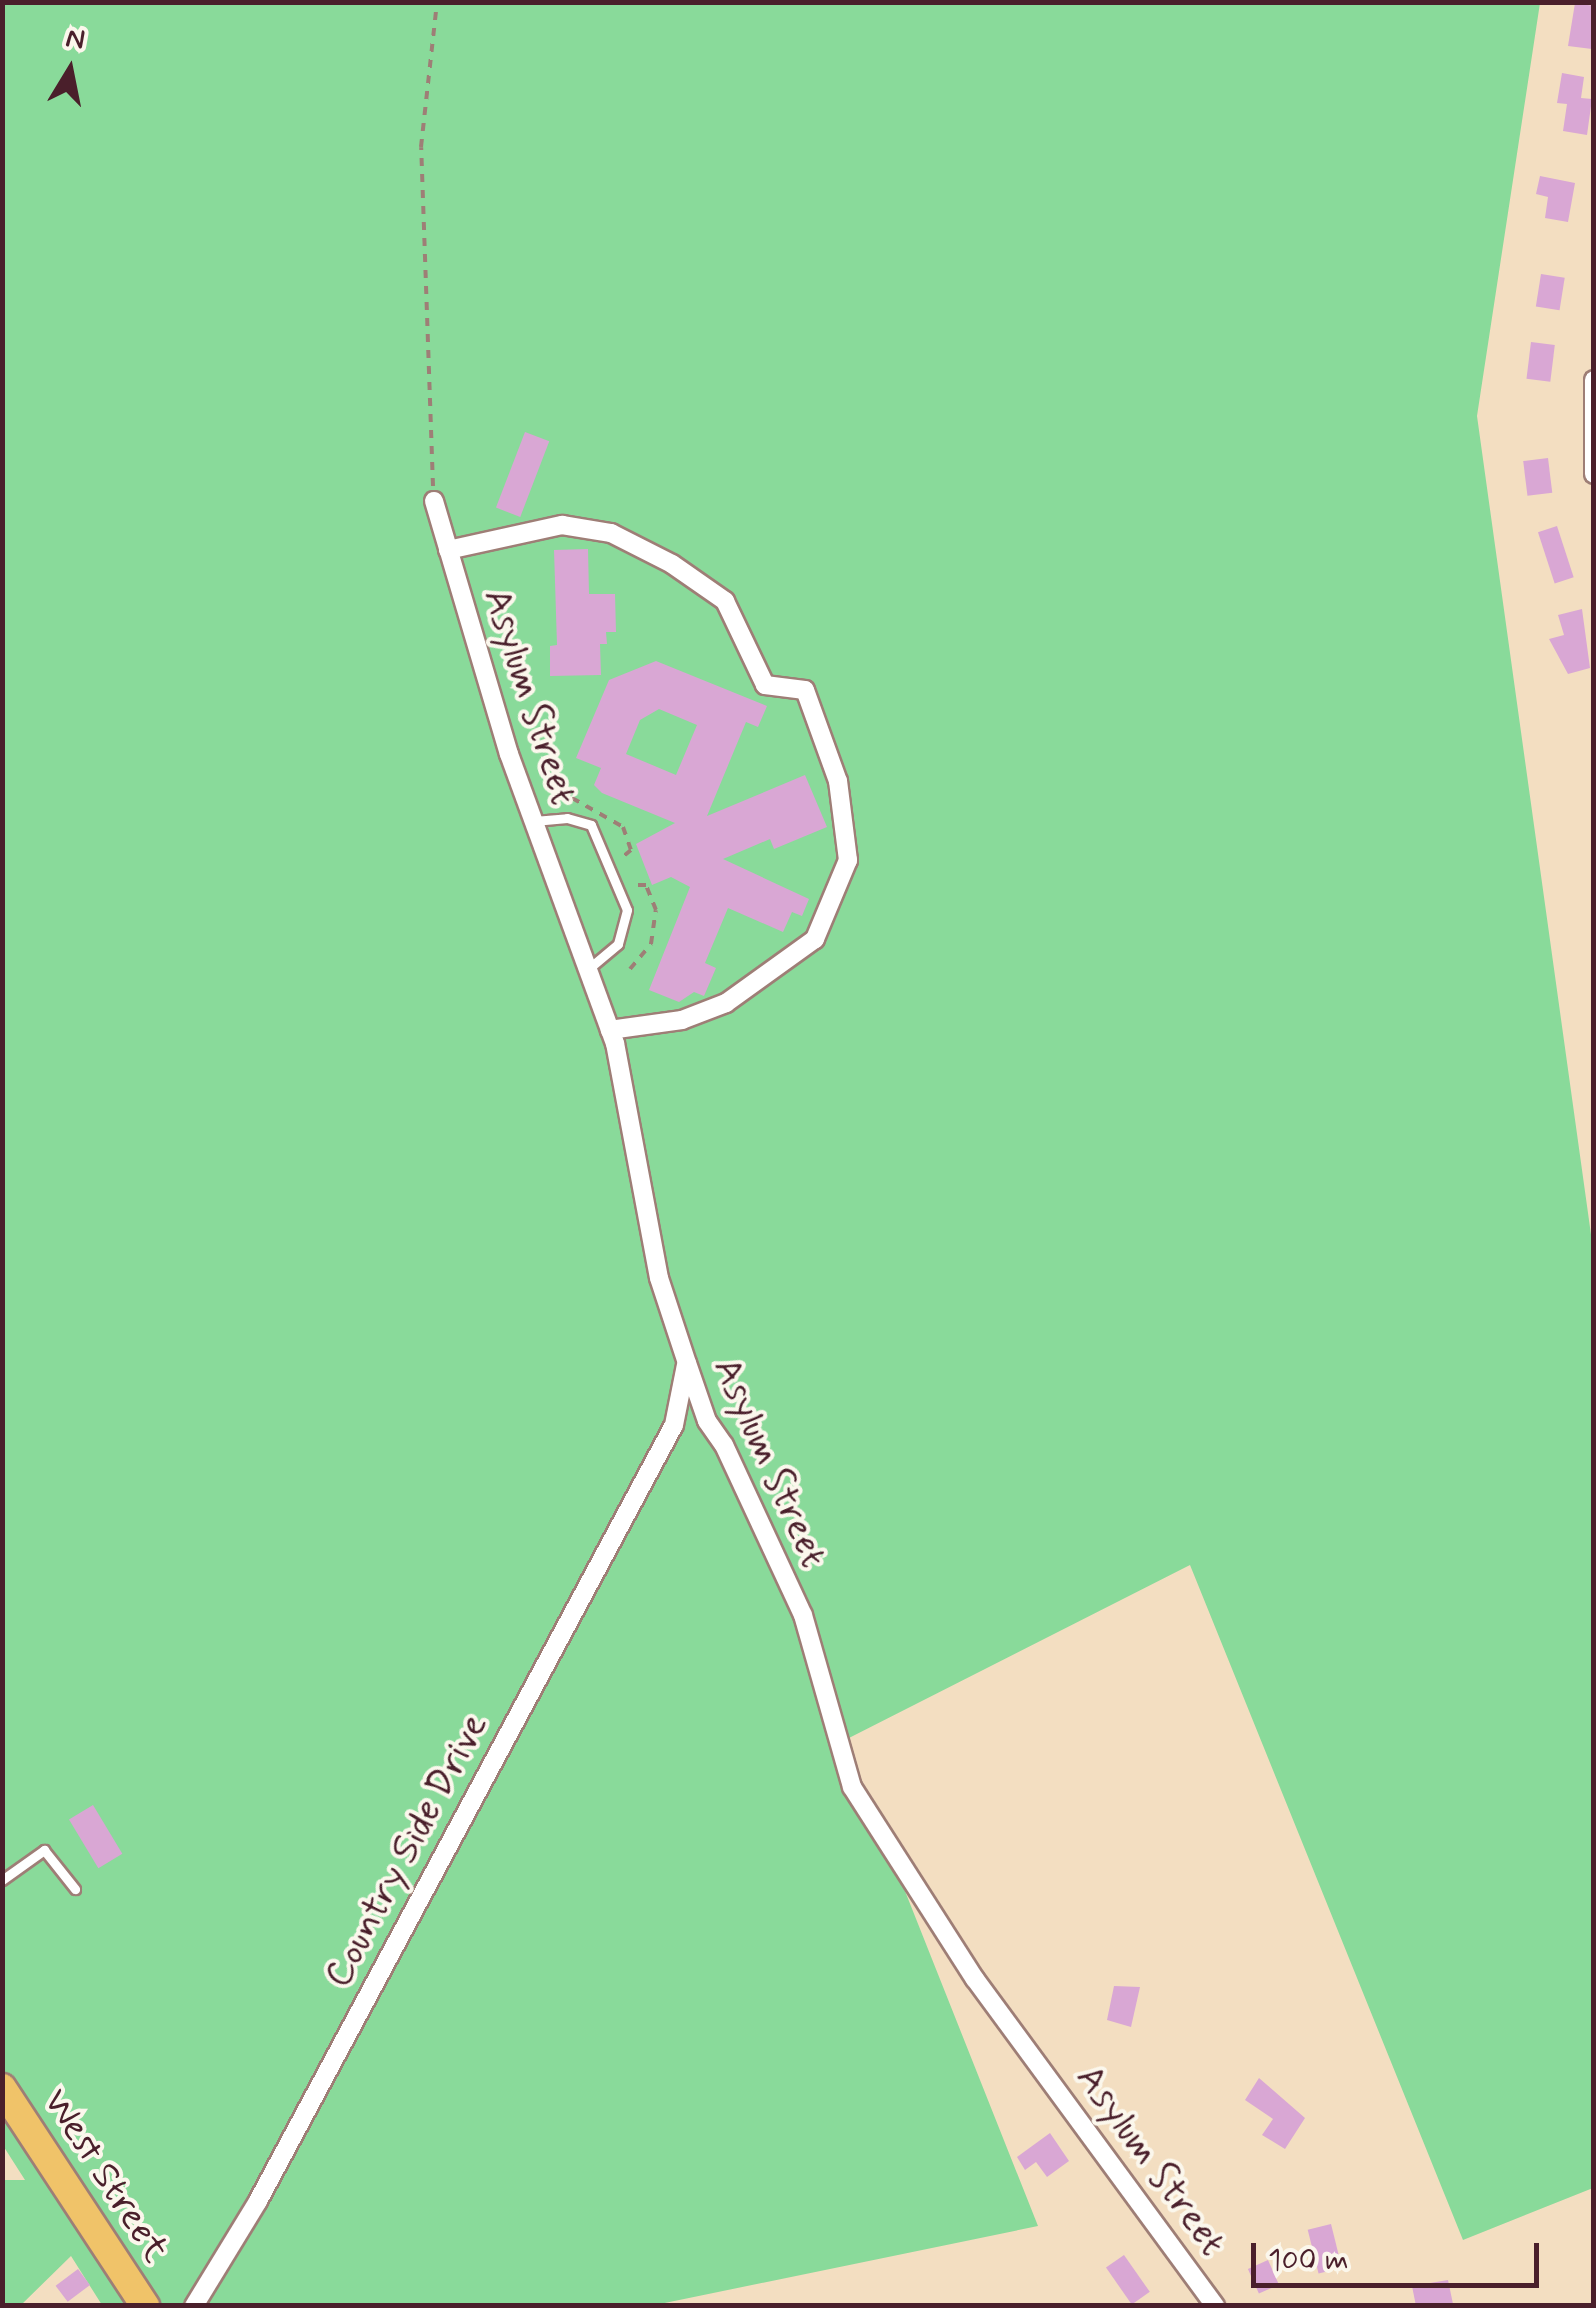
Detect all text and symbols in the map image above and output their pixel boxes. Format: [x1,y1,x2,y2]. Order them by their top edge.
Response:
north arrow [20,20,120,120]
text: N [63,20,88,60]
street label: Asylum Street [472,580,586,814]
street label: Asylum Street [701,1348,837,1578]
street label: Country Side Drive [316,1707,498,1995]
street label: Asylum Street [1064,2054,1236,2268]
street label: West Street [32,2081,178,2271]
scale bar [1256,2223,1544,2285]
text: 100 m [1268,2241,1349,2280]

